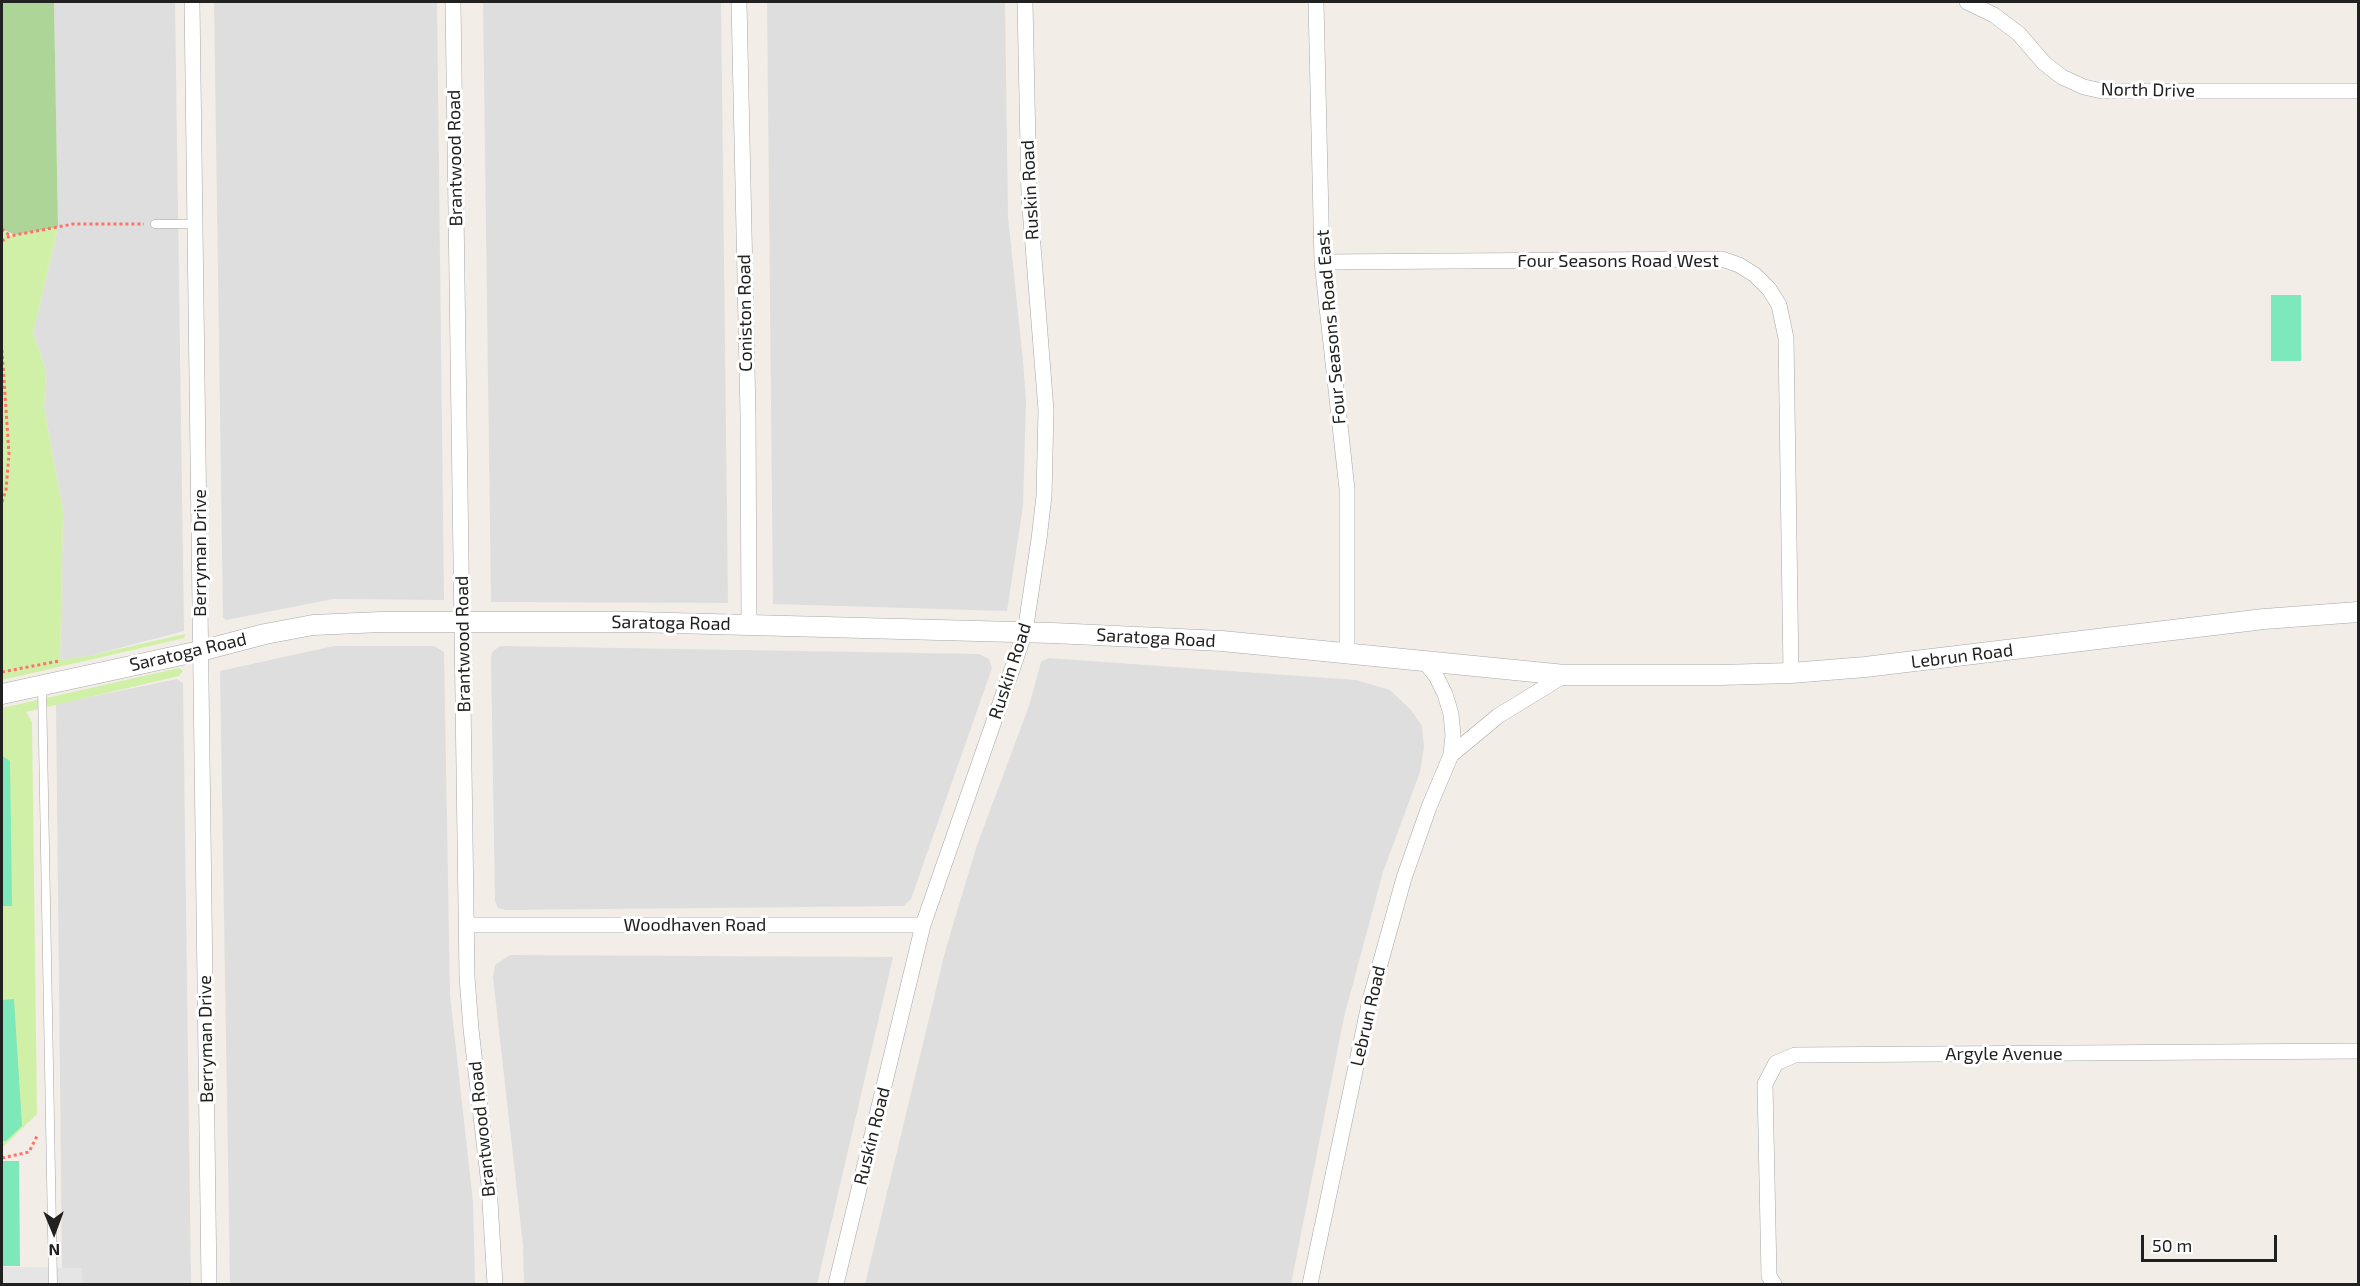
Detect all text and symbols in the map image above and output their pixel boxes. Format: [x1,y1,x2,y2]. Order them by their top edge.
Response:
street label: North Drive [2101,78,2195,102]
street label: Brantwood Road [443,90,467,226]
street label: Ruskin Road [1017,139,1043,241]
street label: Four Seasons Road East [1312,229,1350,425]
street label: Four Seasons Road West [1517,250,1719,272]
street label: Coniston Road [733,254,757,372]
street label: Berryman Drive [189,489,211,617]
street label: Brantwood Road [451,576,475,712]
street label: Saratoga Road [611,611,731,635]
street label: Ruskin Road [984,620,1036,722]
street label: Saratoga Road [1096,624,1216,652]
street label: Saratoga Road [127,628,249,676]
street label: Lebrun Road [1910,639,2014,673]
street label: Woodhaven Road [624,914,766,936]
street label: Lebrun Road [1346,964,1390,1068]
street label: Berryman Drive [194,975,218,1103]
street label: Argyle Avenue [1945,1043,2063,1065]
street label: Brantwood Road [464,1060,500,1198]
street label: Ruskin Road [849,1085,895,1187]
north arrow [24,1202,84,1262]
scale bar [2144,1223,2280,1261]
text: 50 m [2152,1234,2192,1256]
text: N [48,1241,60,1260]

